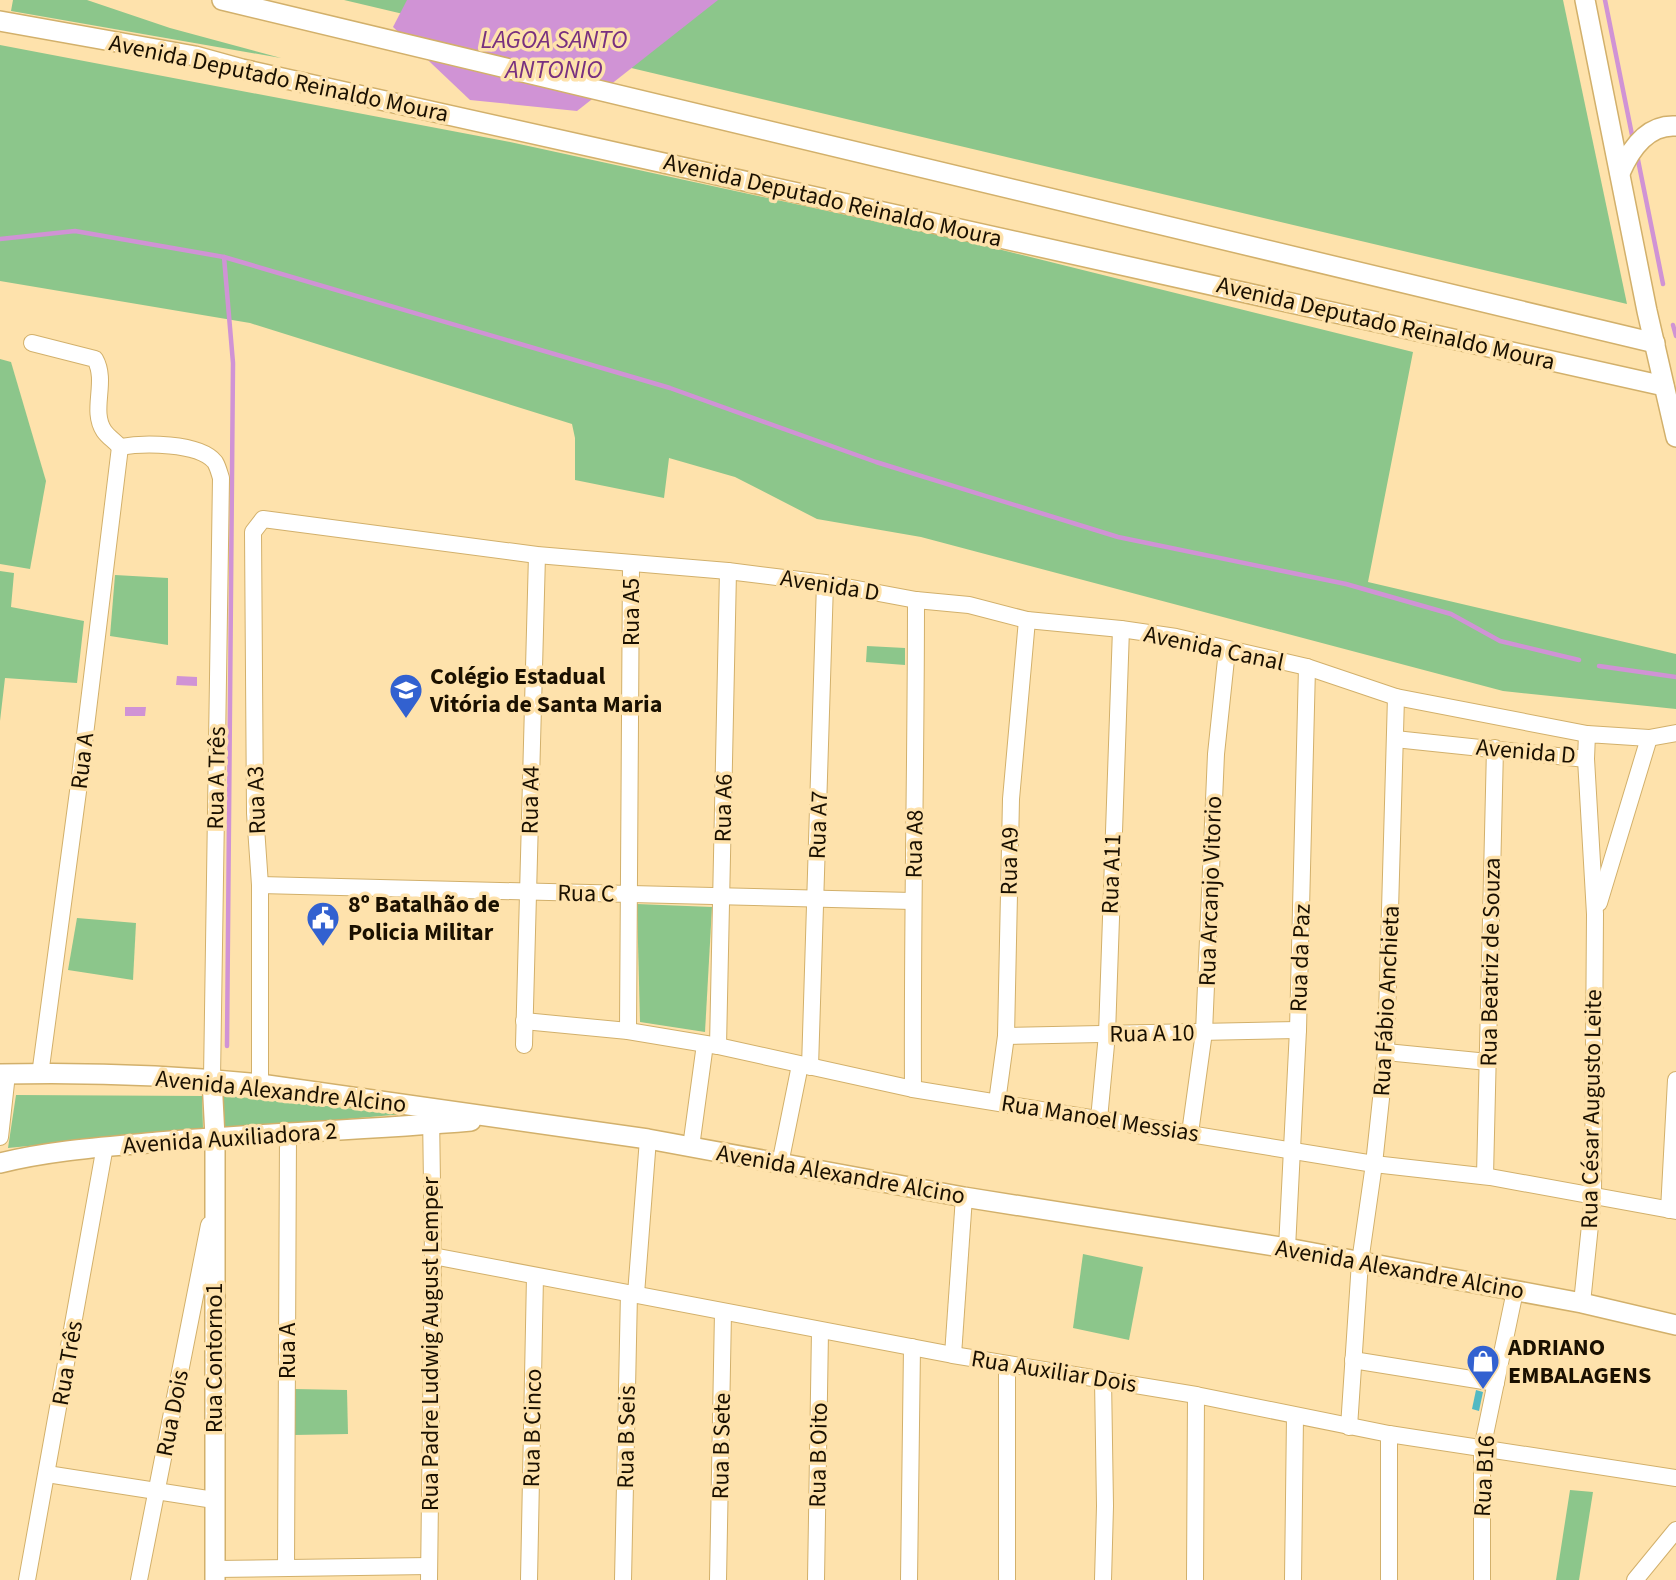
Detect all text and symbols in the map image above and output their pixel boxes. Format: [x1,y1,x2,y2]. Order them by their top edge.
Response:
water label: LAGOA SANTO ANTONIO [481,21,627,88]
street label: Avenida Deputado Reinaldo Moura [106,25,452,132]
street label: Avenida Deputado Reinaldo Moura [660,145,1005,256]
street label: Avenida Deputado Reinaldo Moura [1213,268,1558,379]
street label: Avenida D [778,560,882,611]
street label: Rua A5 [614,578,649,646]
street label: Avenida Canal [1141,617,1287,680]
place label: Colégio Estadual Vitória de Santa Maria [429,659,662,722]
school or university icon: Colégio Estadual Vitória de Santa Maria [387,671,425,720]
street label: Rua A Três [198,726,235,830]
street label: Avenida D [1475,730,1577,773]
street label: Rua A [62,731,103,791]
street label: Rua A3 [238,765,275,835]
street label: Rua A4 [512,765,549,835]
street label: Rua A6 [705,773,742,843]
street label: Rua A7 [800,790,837,860]
street label: Rua Arcanjo Vitorio [1190,795,1231,987]
street label: Rua A8 [896,809,933,879]
street label: Rua A9 [991,826,1028,896]
street label: Rua A11 [1093,833,1130,915]
street label: Rua Beatriz de Souza [1471,857,1510,1067]
street label: Rua C [557,876,615,911]
place label: 8º Batalhão de Policia Militar [348,887,500,950]
public building icon: 8º Batalhão de Policia Militar [304,899,342,948]
street label: Rua da Paz [1281,903,1320,1013]
street label: Rua Fábio Anchieta [1364,905,1409,1097]
street label: Rua César Augusto Leite [1572,989,1611,1229]
street label: Rua A 10 [1109,1015,1195,1052]
street label: Avenida Alexandre Alcino [154,1061,408,1122]
street label: Rua Manoel Messias [999,1086,1201,1151]
street label: Avenida Auxiliadora 2 [122,1114,338,1163]
street label: Avenida Alexandre Alcino [714,1135,968,1214]
street label: Rua Padre Ludwig August Lemper [413,1176,448,1511]
street label: Avenida Alexandre Alcino [1273,1230,1527,1309]
street label: Rua Contorno1 [197,1283,232,1433]
street label: Rua Três [43,1318,92,1408]
street label: Rua A [270,1323,305,1379]
place label: ADRIANO EMBALAGENS [1507,1330,1651,1393]
street label: Rua Auxiliar Dois [969,1341,1139,1402]
shop icon: ADRIANO EMBALAGENS [1464,1342,1502,1391]
street label: Rua Dois [147,1367,198,1459]
street label: Rua B Cinco [514,1368,551,1488]
street label: Rua B Seis [608,1385,645,1489]
street label: Rua B Sete [703,1392,740,1500]
street label: Rua B Oito [800,1402,837,1508]
street label: Rua B16 [1465,1434,1504,1518]

